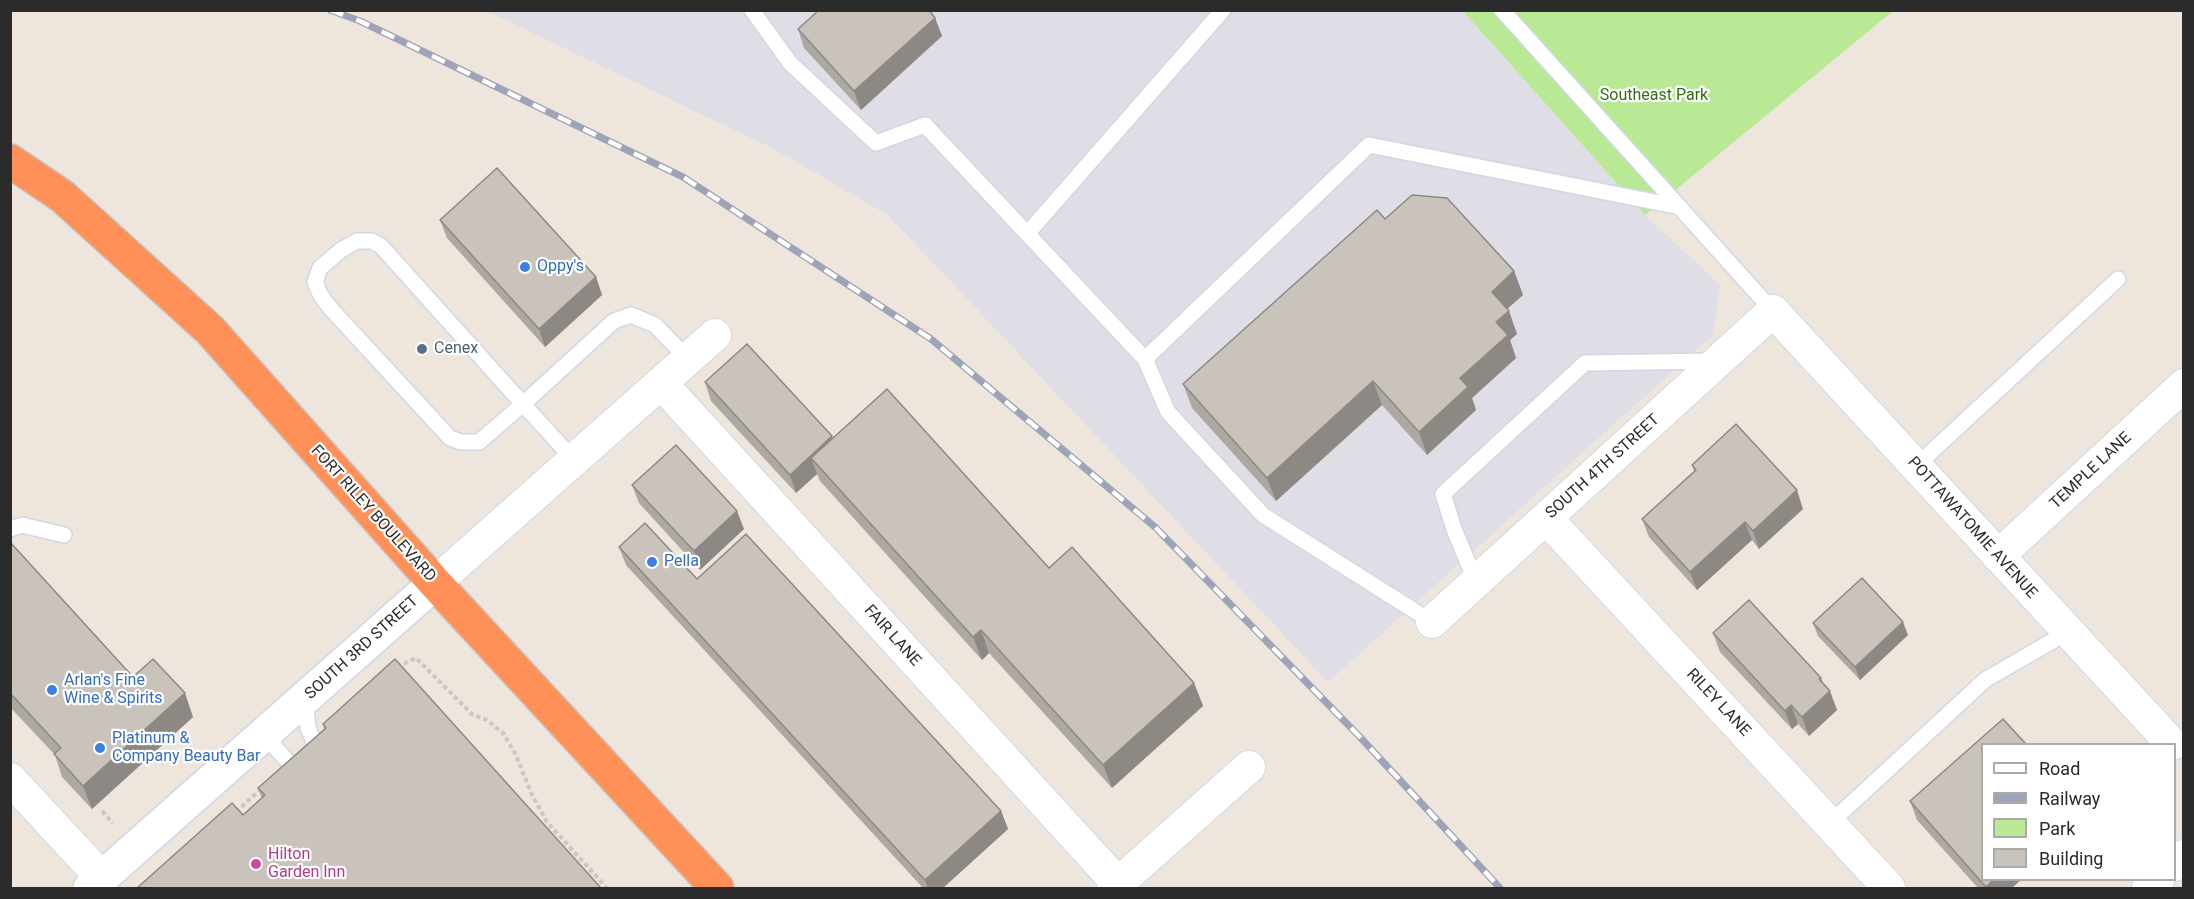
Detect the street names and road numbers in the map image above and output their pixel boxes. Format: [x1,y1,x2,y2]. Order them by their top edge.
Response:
street label: SOUTH 4TH STREET [1542,411,1664,523]
street label: TEMPLE LANE [2046,428,2136,514]
street label: FORT RILEY BOULEVARD [306,442,440,586]
street label: POTTAWATOMIE AVENUE [1903,453,2041,603]
street label: SOUTH 3RD STREET [301,592,423,704]
street label: FAIR LANE [859,601,925,671]
street label: RILEY LANE [1682,665,1754,741]

